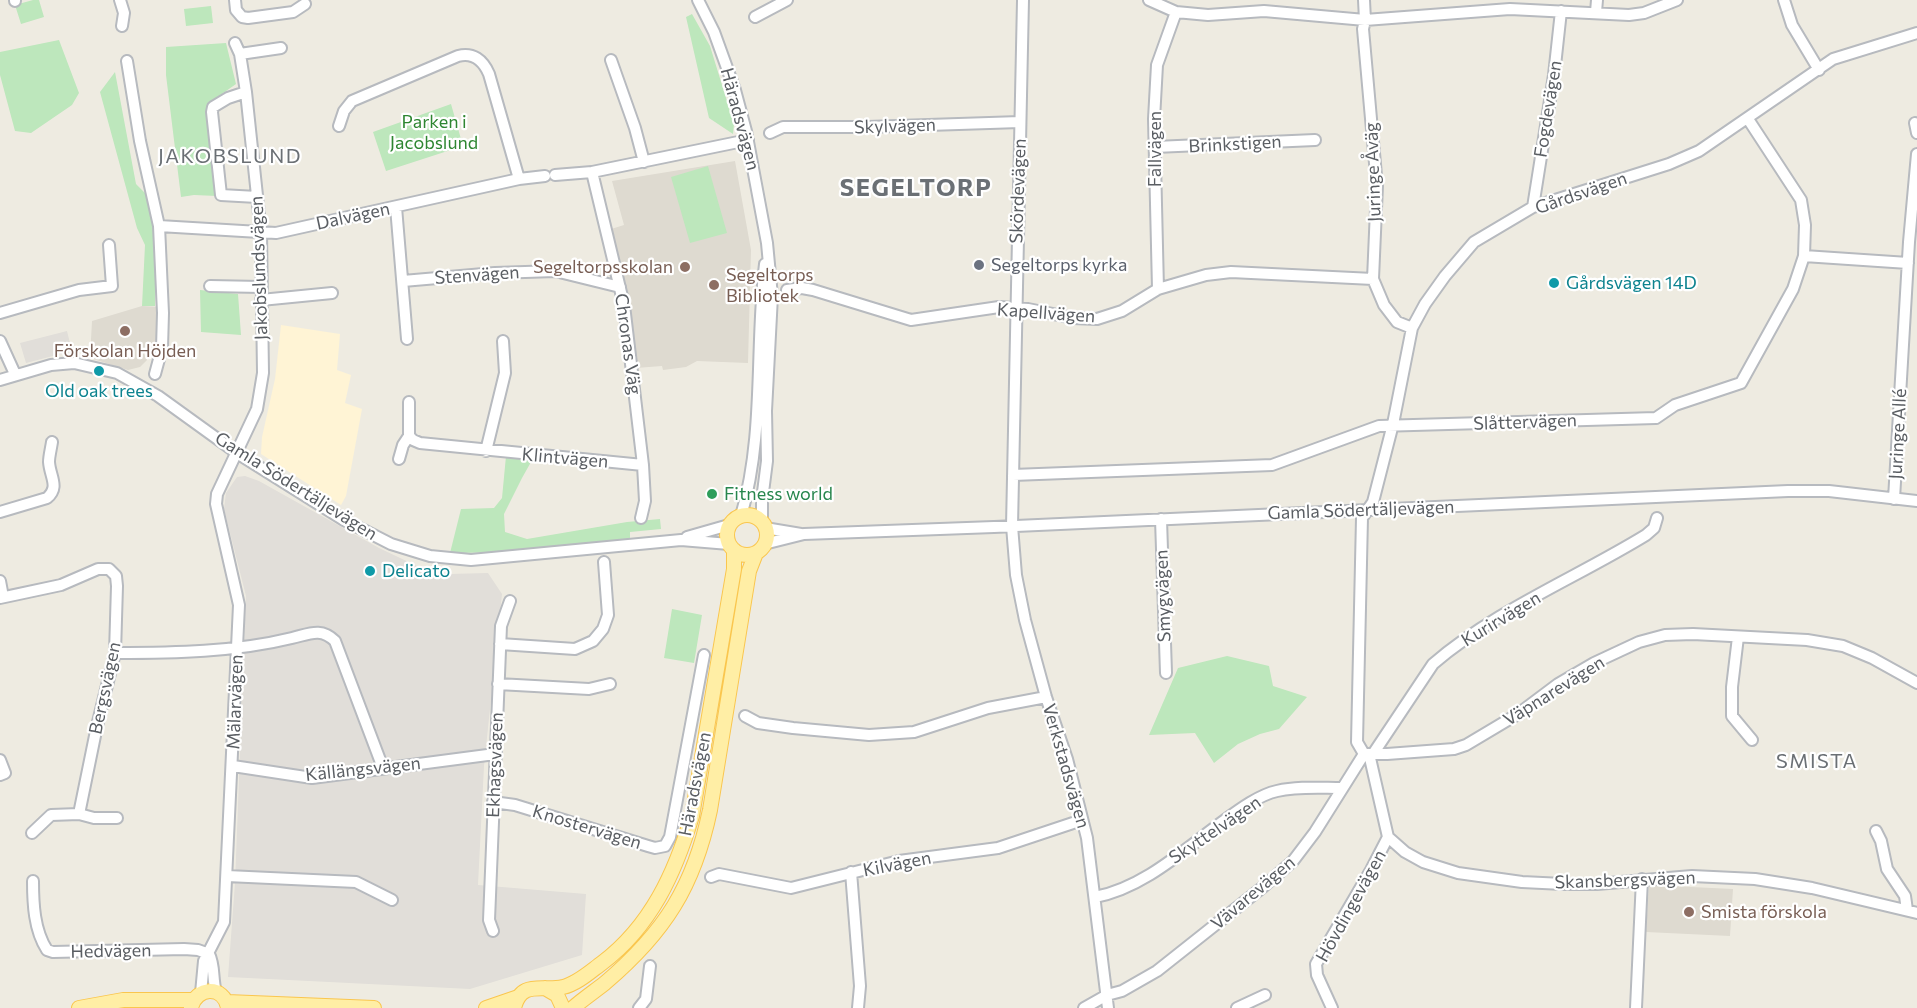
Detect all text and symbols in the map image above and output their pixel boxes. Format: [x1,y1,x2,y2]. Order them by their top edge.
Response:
street label: Fogdevägen [1530,59,1566,159]
street label: Häradsvägen [716,65,764,173]
park label: Parken i Jacobslund [390,111,478,154]
street label: Fallvägen [1144,111,1166,187]
street label: Skylvägen [854,114,936,138]
street label: Juringe Åväg [1360,122,1386,222]
street label: Brinkstigen [1188,131,1282,157]
street label: Skördevägen [1005,138,1031,244]
district label: JAKOBSLUND [158,144,302,168]
street label: Gårdsvägen [1532,167,1630,219]
district label: SEGELTORP [840,174,992,202]
street label: Jakobslundsvägen [246,195,272,341]
street label: Dalvägen [314,198,392,234]
place label: Segeltorps kyrka [991,254,1127,276]
place label: Segeltorpsskolan [533,256,673,278]
marker: Segeltorps kyrka [972,258,986,272]
marker: Segeltorpsskolan [678,260,692,274]
street label: Stenvägen [434,261,520,289]
place label: Segeltorps Bibliotek [726,264,814,306]
place label: Gårdsvägen 14D [1566,272,1697,294]
marker: Gårdsvägen 14D [1547,276,1561,290]
marker: Segeltorps Bibliotek [707,278,721,292]
street label: Chronas Väg [610,292,646,396]
street label: Kapellvägen [996,299,1096,327]
marker: Förskolan Höjden [118,324,132,338]
place label: Förskolan Höjden [54,340,196,362]
marker: Old oak trees [92,364,106,378]
place label: Old oak trees [45,380,153,402]
street label: Juringe Allé [1885,388,1911,480]
street label: Slåttervägen [1473,409,1577,435]
street label: Gamla Södertäljevägen [211,427,381,545]
street label: Klintvägen [521,443,609,473]
place label: Fitness world [724,483,833,505]
marker: Fitness world [705,487,719,501]
street label: Gamla Södertäljevägen [1267,496,1455,524]
street label: Smygvägen [1151,549,1175,643]
place label: Delicato [382,560,450,582]
marker: Delicato [363,564,377,578]
street label: Kurirvägen [1457,587,1545,651]
street label: Bergsvägen [85,640,125,736]
street label: Väpnarevägen [1499,651,1609,731]
street label: Mälarvägen [223,654,247,750]
street label: Verkstadsvägen [1038,701,1094,831]
street label: Ekhagsvägen [482,712,508,818]
street label: Häradsvägen [674,730,716,838]
district label: SMISTA [1776,749,1858,773]
street label: Källängsvägen [304,752,422,786]
street label: Skyttelvägen [1165,791,1265,869]
street label: Knostervägen [530,800,644,854]
street label: Hövdingevägen [1311,846,1391,966]
street label: Kilvägen [861,847,933,881]
street label: Vävarevägen [1207,852,1299,934]
street label: Skansbergsvägen [1554,867,1696,893]
place label: Smista förskola [1701,901,1827,923]
marker: Smista förskola [1682,905,1696,919]
street label: Hedvägen [70,939,152,963]

